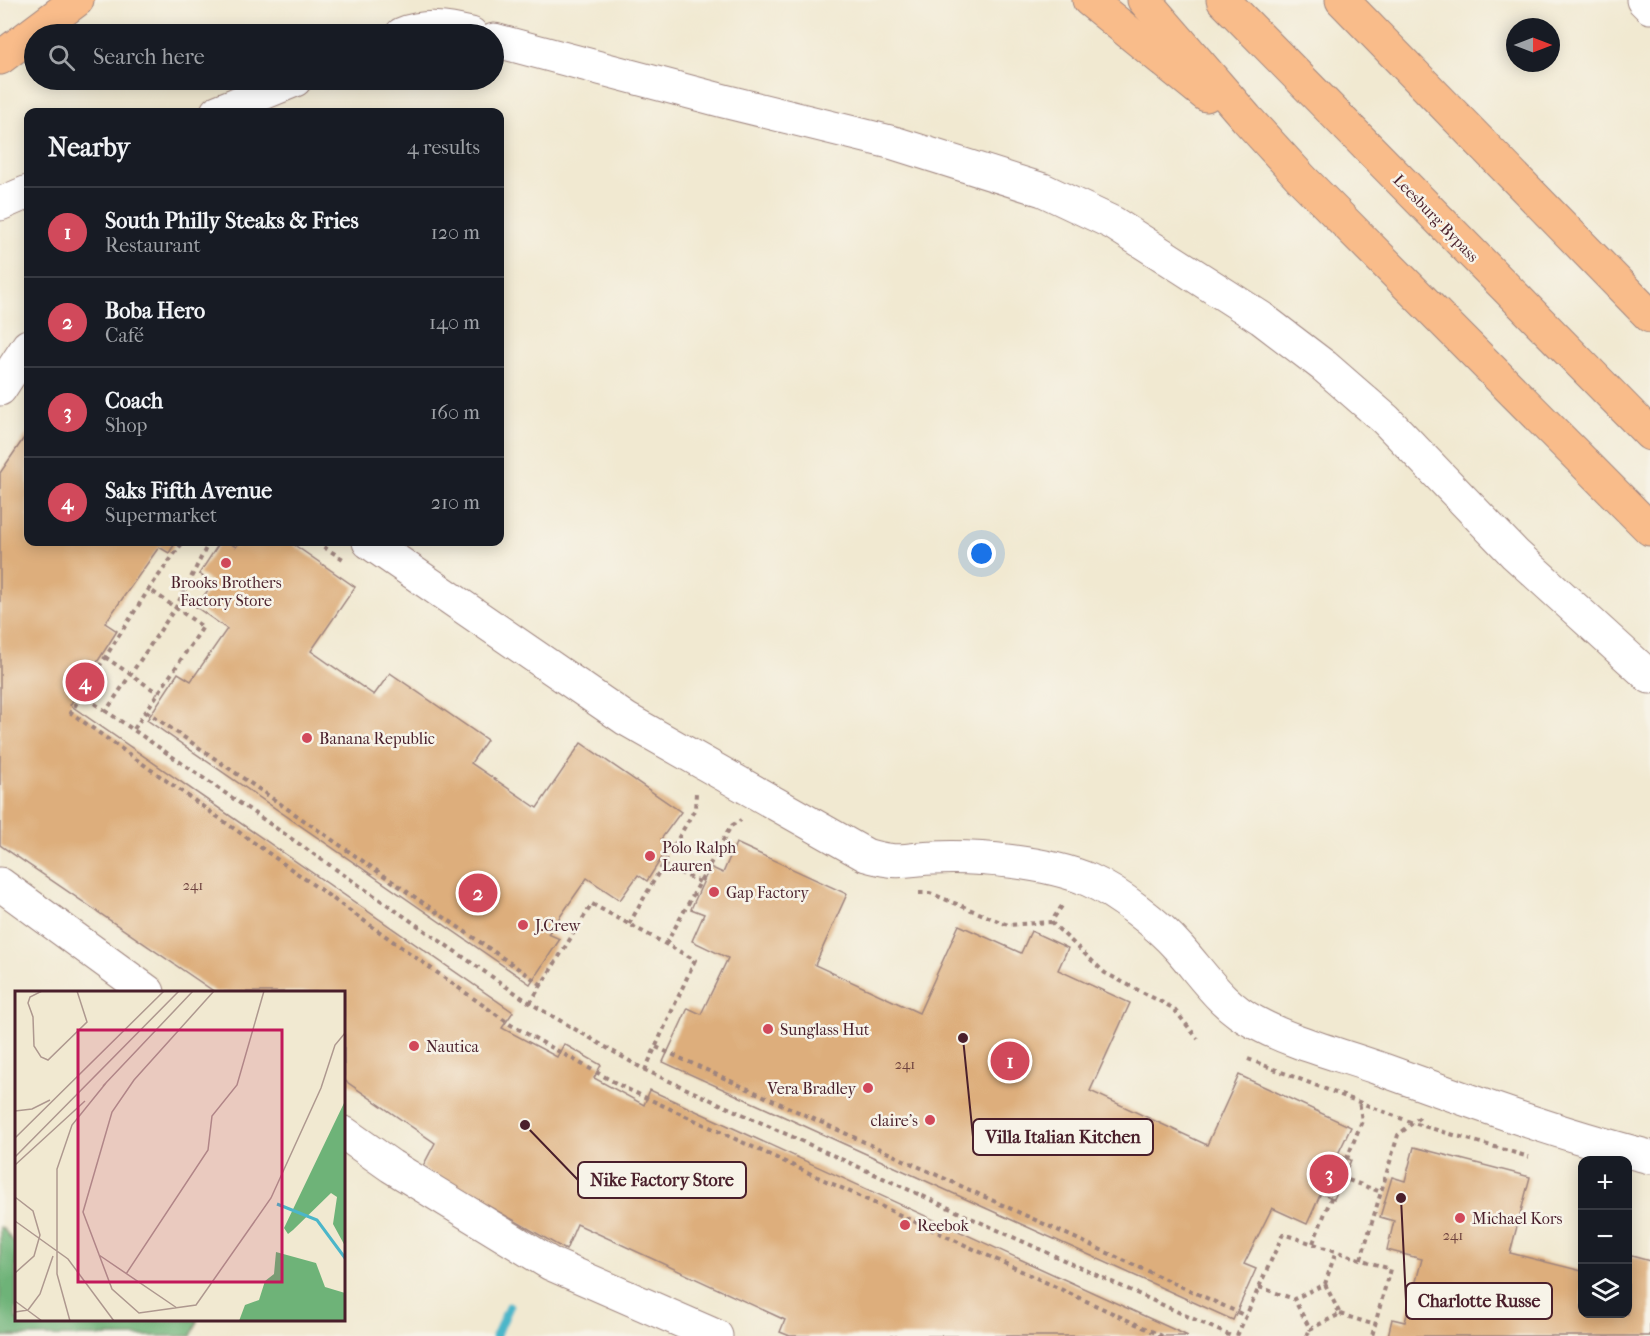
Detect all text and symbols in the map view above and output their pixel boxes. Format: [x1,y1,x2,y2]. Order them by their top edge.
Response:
north arrow [1506,18,1560,72]
search box [24,24,504,90]
icon: search [45,41,78,74]
text: Search here [93,44,205,70]
text: Nearby [48,132,130,163]
text: 4 results [407,136,480,159]
street label: Leesburg Bypass [1389,170,1483,266]
text: South Philly Steaks & Fries [105,208,359,234]
text: 1 [64,221,71,244]
text: 120 m [431,221,480,244]
text: Restaurant [105,234,201,257]
text: Boba Hero [105,298,205,324]
text: 2 [62,311,73,334]
text: 140 m [429,311,480,334]
text: Café [105,324,144,347]
text: Coach [105,388,163,414]
text: 3 [63,401,72,424]
text: 160 m [430,401,480,424]
text: Shop [105,414,147,437]
text: Saks Fifth Avenue [105,478,272,504]
text: 4 [62,491,73,514]
text: 210 m [431,491,480,514]
text: Supermarket [105,504,217,527]
your location [967,539,996,568]
marker: Brooks Brothers Factory Store [219,556,233,570]
place label: Brooks Brothers Factory Store [170,573,282,610]
pin: 4 [66,660,104,704]
place label: Banana Republic [319,729,435,748]
marker: Banana Republic [300,731,314,745]
place label: Polo Ralph Lauren [662,838,736,875]
marker: Polo Ralph Lauren [643,849,657,863]
pin: 2 [458,870,498,916]
house number: 241 [183,877,203,894]
place label: Gap Factory [726,883,809,902]
marker: Gap Factory [707,885,721,899]
place label: J.Crew [533,916,581,935]
marker: J.Crew [516,918,530,932]
inset map [15,991,345,1321]
place label: Sunglass Hut [780,1020,870,1039]
marker: Sunglass Hut [761,1022,775,1036]
place label: Nautica [426,1037,480,1056]
pin: 1 [990,1038,1030,1084]
marker: Nautica [407,1039,421,1053]
house number: 241 [895,1056,915,1073]
place label: Vera Bradley [766,1079,856,1098]
marker: Vera Bradley [861,1081,875,1095]
place label: claire's [871,1111,918,1130]
marker: claire's [923,1113,937,1127]
callout: Villa Italian Kitchen [973,1119,1153,1155]
text: Villa Italian Kitchen [984,1127,1141,1148]
pin: 3 [1310,1152,1348,1196]
map controls [1578,1156,1632,1318]
button: + [1578,1156,1632,1210]
callout: Nike Factory Store [578,1162,746,1198]
text: Nike Factory Store [590,1170,734,1191]
place label: Michael Kors [1472,1209,1562,1228]
button: − [1578,1210,1632,1264]
marker: Michael Kors [1453,1211,1467,1225]
place label: Reebok [917,1216,970,1235]
marker: Reebok [898,1218,912,1232]
house number: 241 [1443,1227,1463,1244]
button: layers [1578,1264,1632,1318]
callout: Charlotte Russe [1406,1283,1552,1319]
text: Charlotte Russe [1418,1291,1540,1312]

